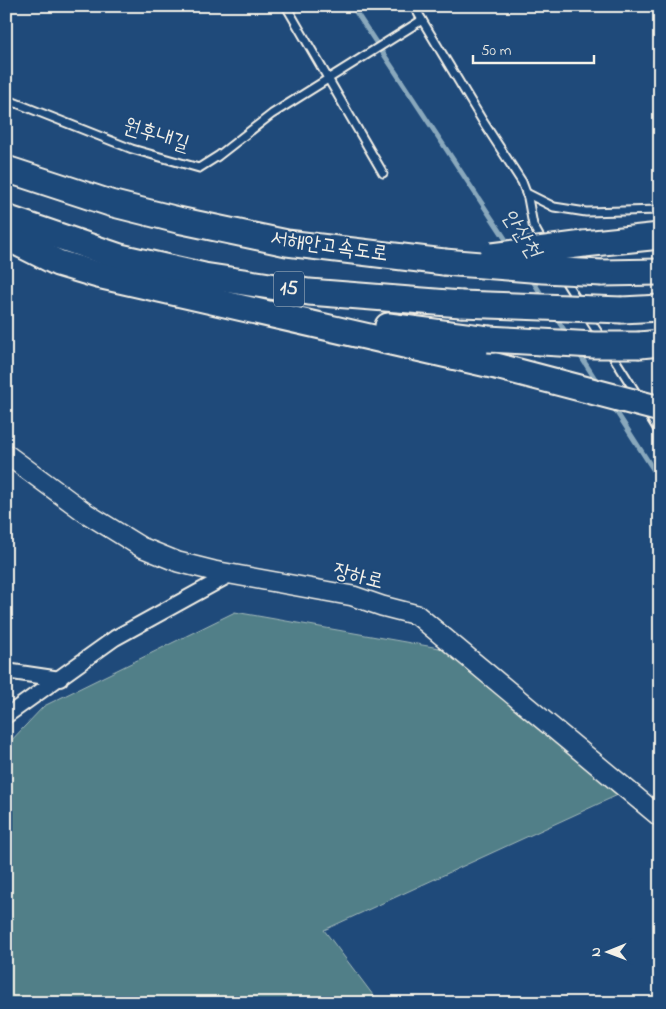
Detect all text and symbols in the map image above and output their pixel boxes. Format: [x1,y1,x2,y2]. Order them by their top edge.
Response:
scale bar [473,32,595,64]
text: 50 m [481,40,512,62]
street label: 원후내길 [119,112,193,160]
water label: 안산천 [492,203,549,267]
street label: 서해안고속도로 [268,224,390,270]
road number: 15 [274,272,304,306]
street label: 장하로 [330,556,386,598]
north arrow [584,926,634,976]
text: N [586,947,607,957]

